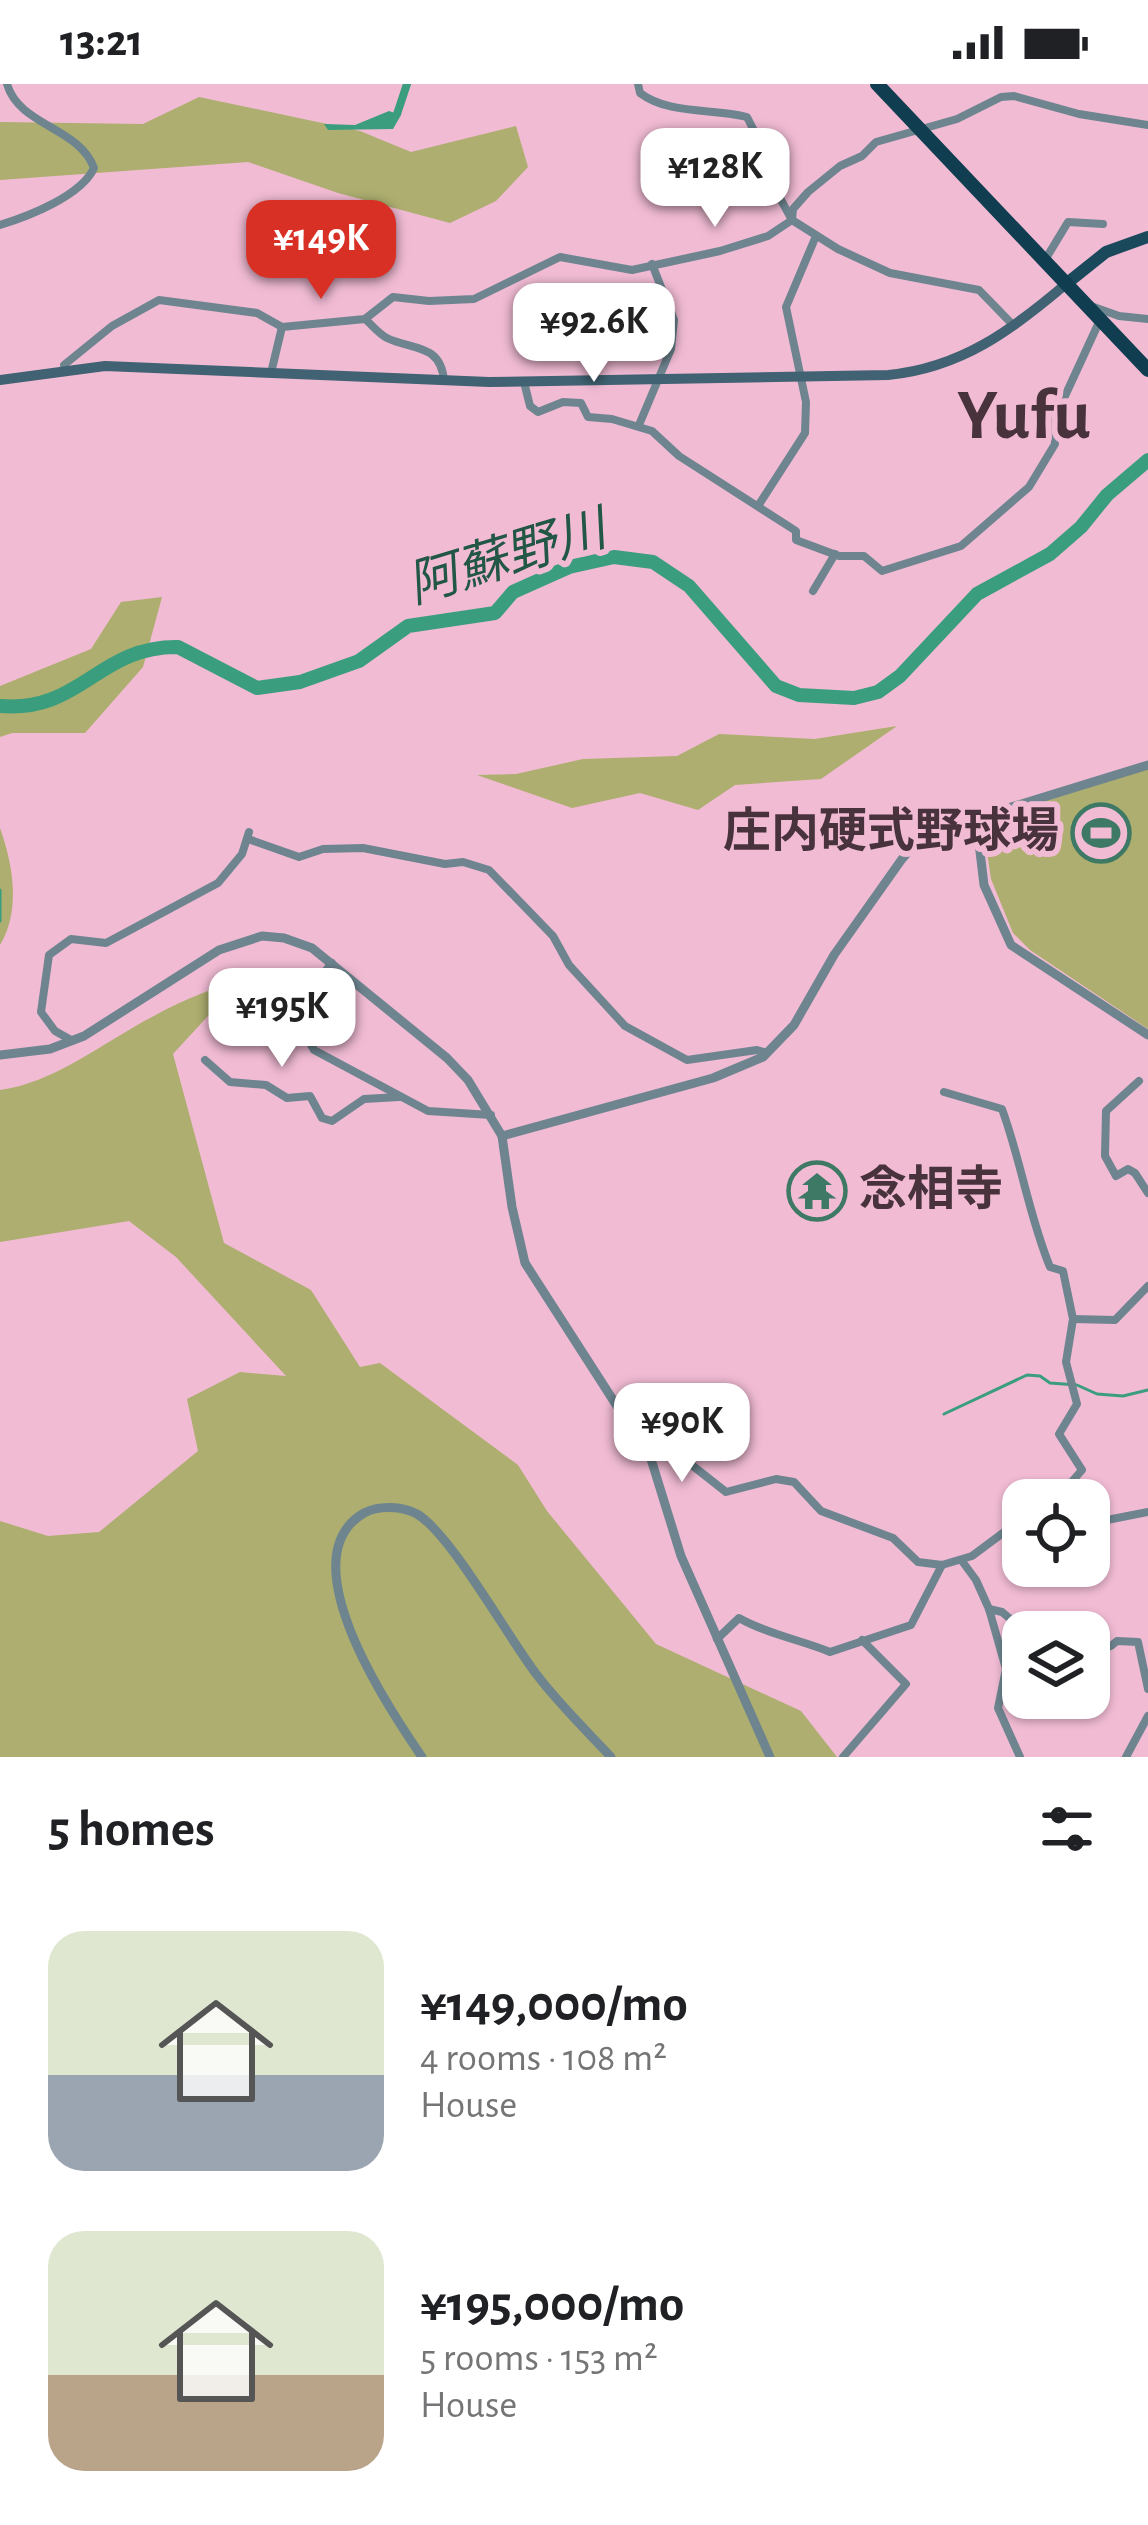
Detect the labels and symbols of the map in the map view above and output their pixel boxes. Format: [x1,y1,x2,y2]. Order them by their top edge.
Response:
pin: ¥128K [631,128,799,230]
pin: ¥149K [237,200,405,302]
pin: ¥92.6K [496,283,692,385]
district label: Yufu [957,380,1091,452]
water label: 阿蘇野川 [401,500,617,612]
sports icon: 庄内硬式野球場 [1070,802,1132,864]
place label: 庄内硬式野球場 [723,805,1059,857]
pin: ¥195K [198,968,366,1070]
temple icon: 念相寺 [786,1160,848,1222]
place label: 念相寺 [859,1164,1003,1215]
pin: ¥90K [611,1383,753,1485]

